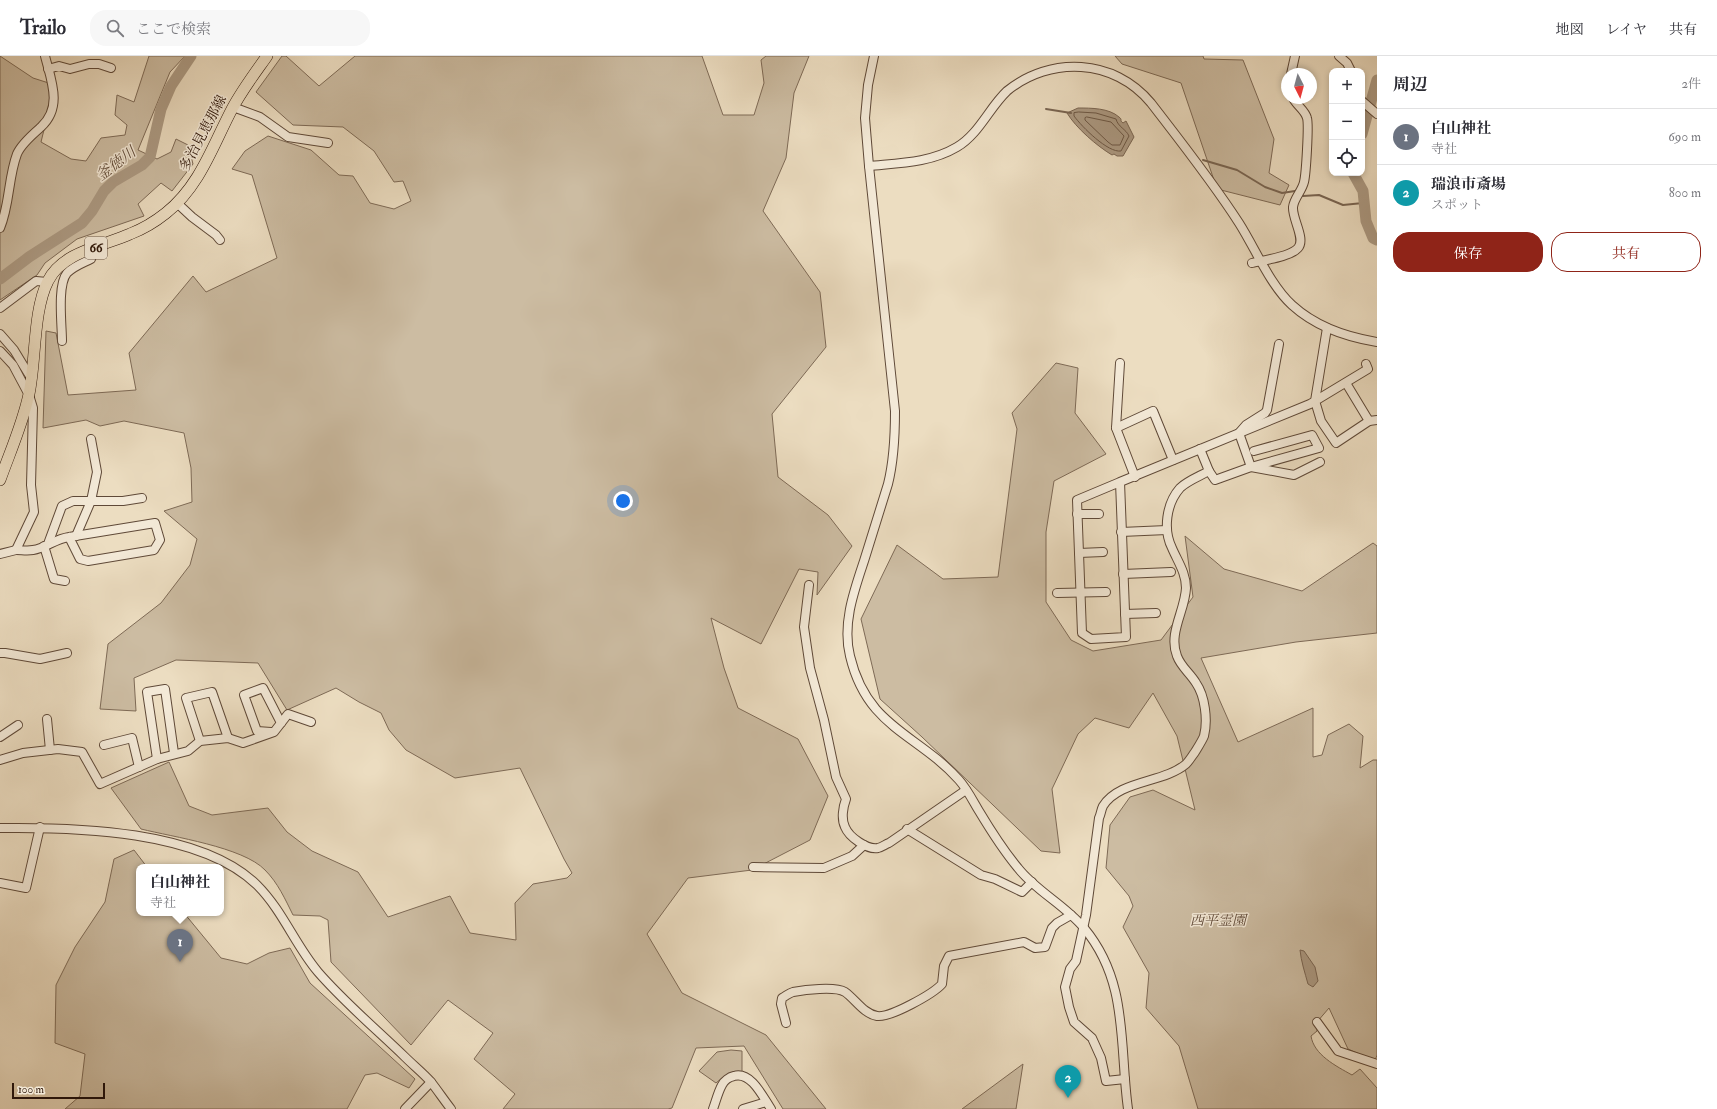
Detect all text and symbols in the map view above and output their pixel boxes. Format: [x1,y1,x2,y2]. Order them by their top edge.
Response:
search box [90,10,370,46]
text: Trailo [20,16,66,40]
icon: search [104,17,126,39]
text: ここで検索 [136,20,211,39]
text: 地図 [1556,21,1584,38]
text: レイヤ [1606,21,1647,38]
text: 共有 [1669,21,1697,38]
north arrow [1281,68,1317,104]
map controls [1329,68,1365,176]
button: + [1329,68,1365,104]
text: 周辺 [1393,74,1427,95]
text: 2件 [1681,76,1701,92]
street label: 多治見恵那線 [176,92,230,174]
button: − [1329,104,1365,140]
text: 白山神社 [1431,119,1491,138]
text: 1 [1404,129,1408,145]
text: 690 m [1668,129,1701,145]
button: locate [1329,140,1365,176]
text: 寺社 [1431,141,1457,157]
water label: 釜徳川 [92,142,141,185]
text: 瑞浪市斎場 [1431,175,1506,194]
text: 2 [1403,185,1409,201]
text: 800 m [1669,185,1701,201]
text: スポット [1431,197,1483,213]
button: 保存 [1393,232,1543,272]
button: 共有 [1551,232,1701,272]
road number: 66 [85,237,107,259]
your location [613,491,633,511]
popup [136,864,224,916]
text: 白山神社 [150,873,210,892]
text: 寺社 [150,895,176,911]
park label: 西平霊園 [1190,912,1248,929]
pin: 1 [167,929,193,962]
pin: 2 [1055,1065,1081,1098]
scale bar [12,1081,105,1100]
text: 100 m [18,1083,44,1096]

